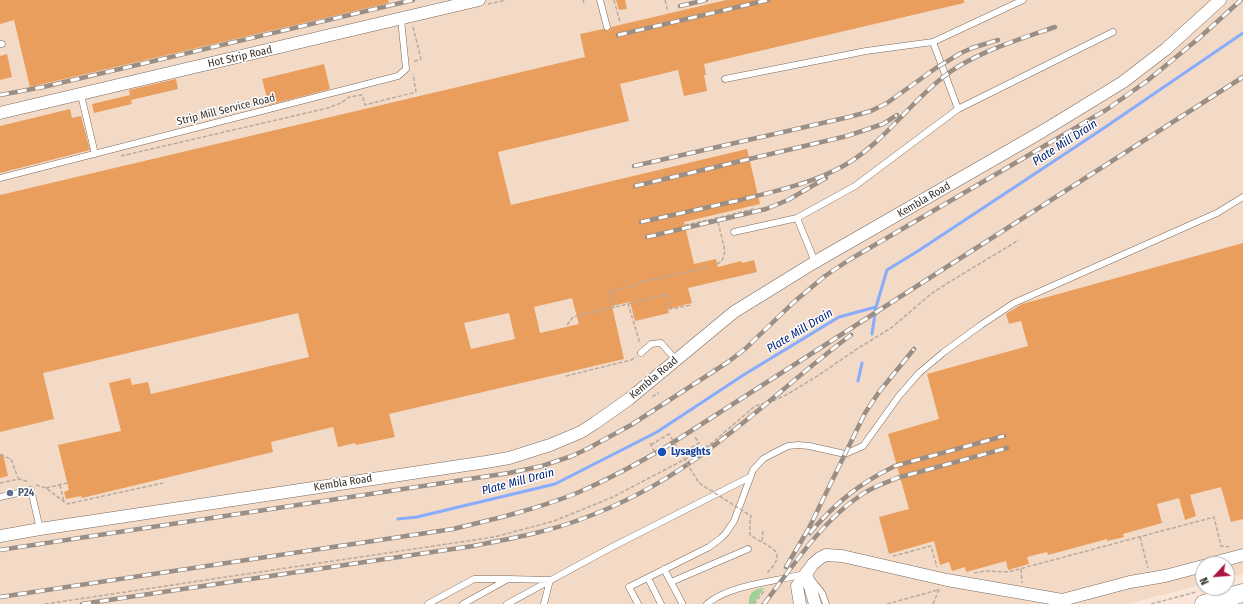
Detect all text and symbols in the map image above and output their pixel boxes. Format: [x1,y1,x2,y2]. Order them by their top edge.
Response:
street label: Hot Strip Road [207,43,273,71]
street label: Strip Mill Service Road [175,91,277,129]
water label: Plate Mill Drain [1030,117,1100,169]
street label: Kembla Road [895,180,953,220]
water label: Plate Mill Drain [764,306,836,356]
street label: Kembla Road [627,354,681,402]
place label: Lysaghts [671,445,711,459]
marker: Lysaghts [656,446,668,458]
water label: Plate Mill Drain [480,465,556,499]
street label: Kembla Road [313,472,373,494]
place label: P24 [18,486,34,500]
marker: P24 [5,488,15,498]
north arrow [1195,556,1235,596]
text: N [1197,575,1212,587]

